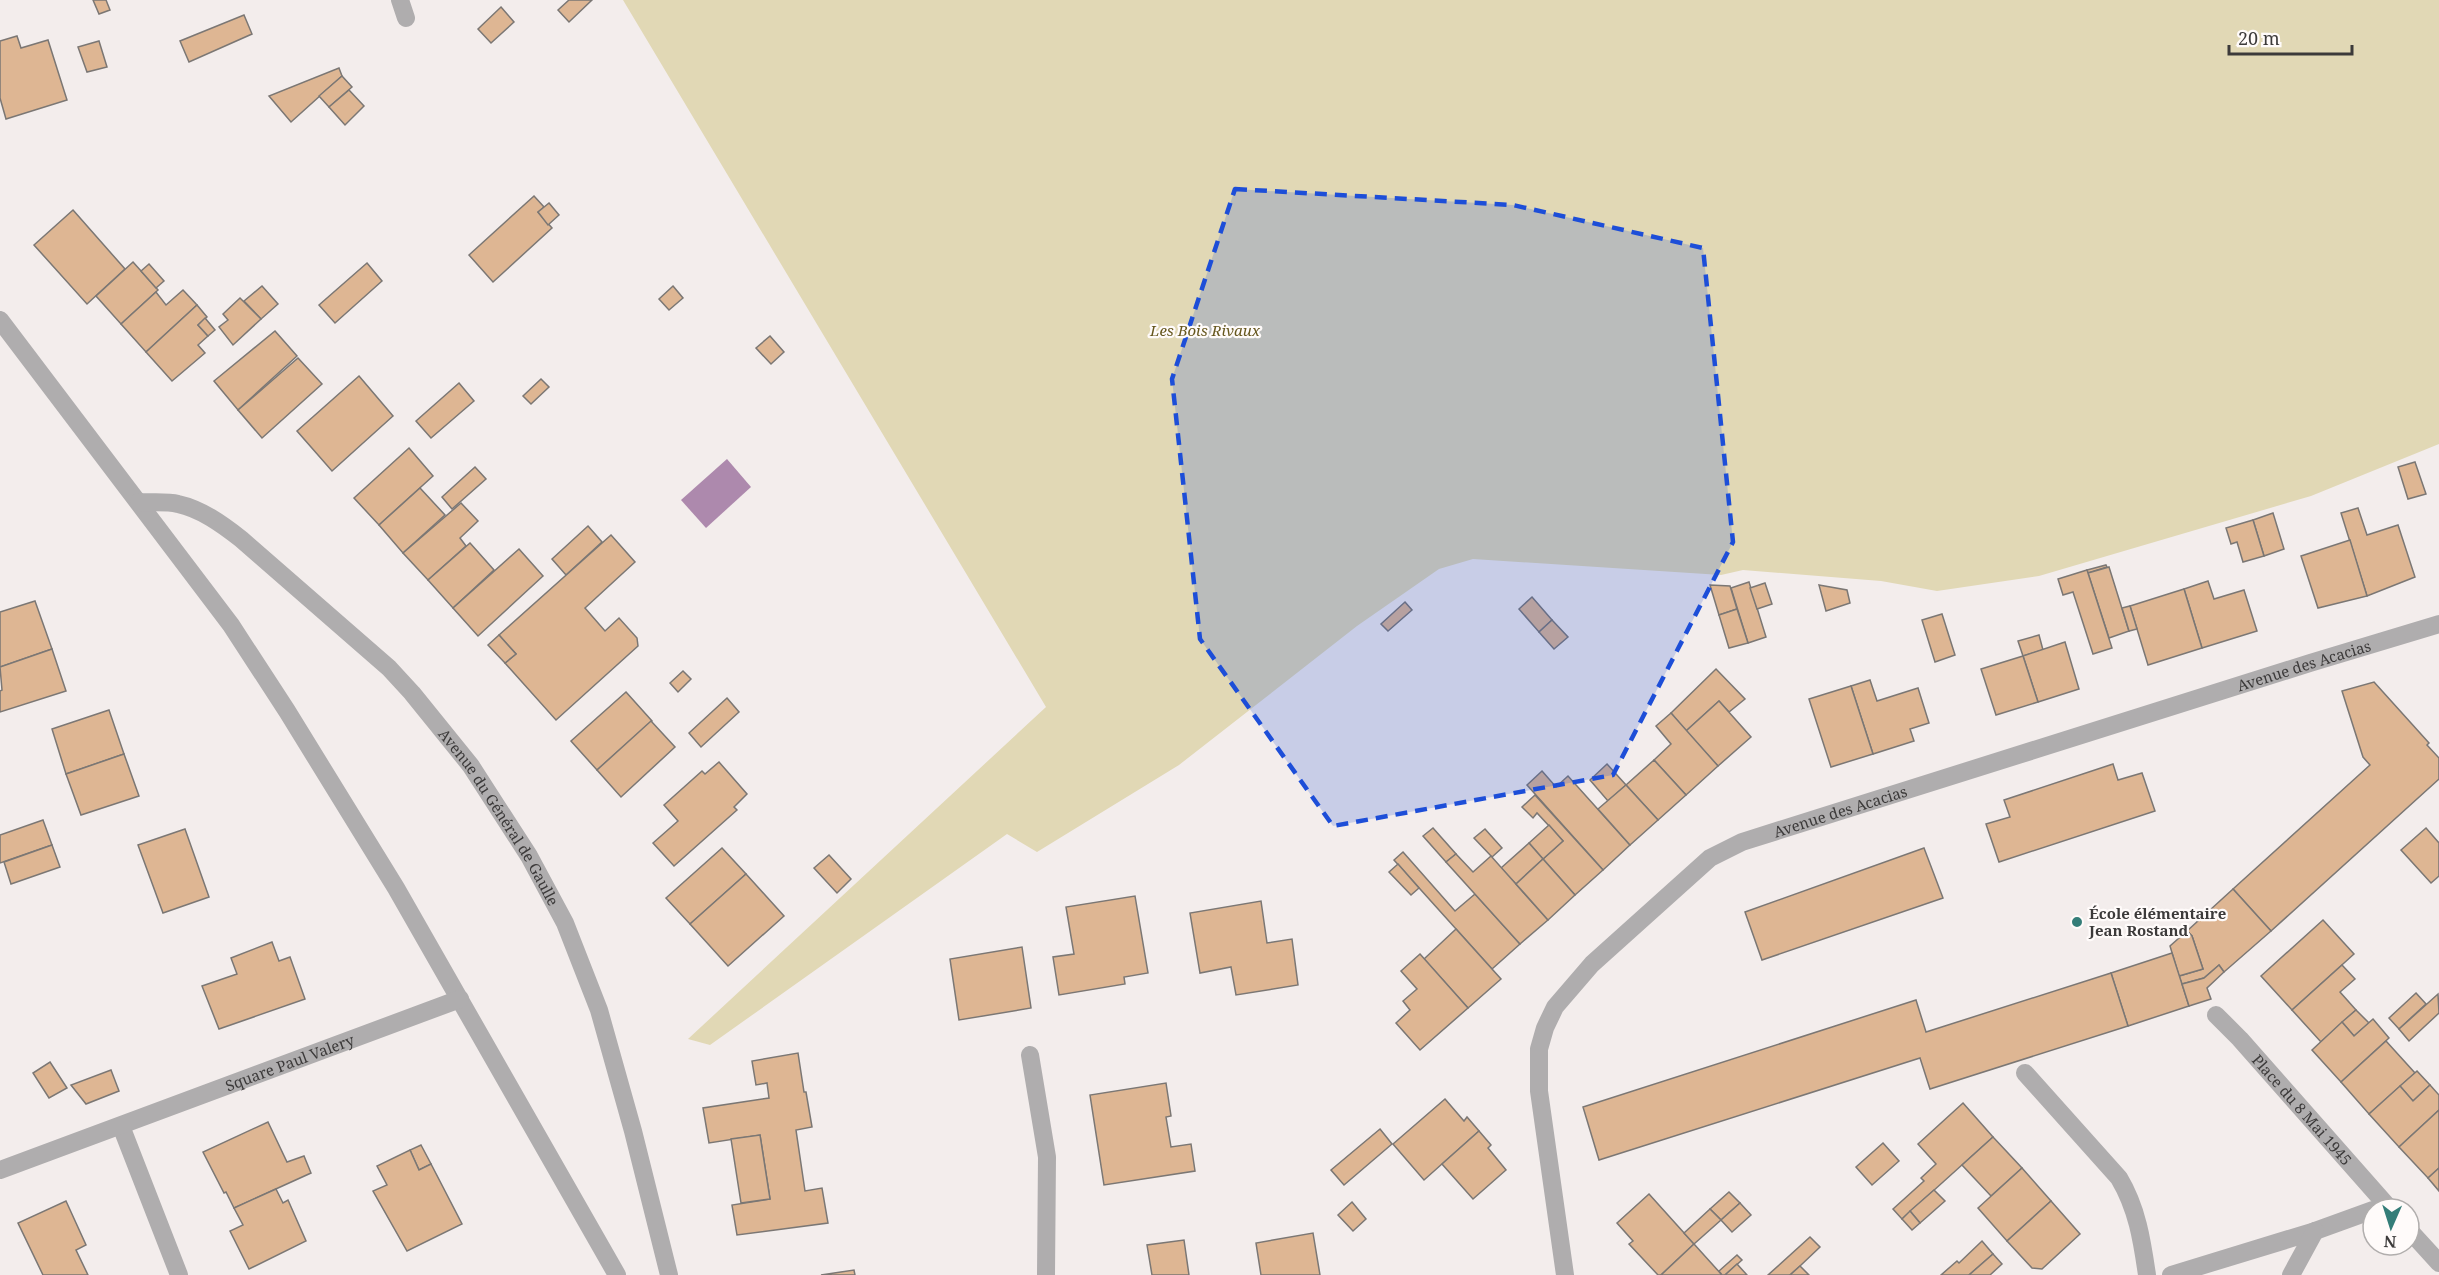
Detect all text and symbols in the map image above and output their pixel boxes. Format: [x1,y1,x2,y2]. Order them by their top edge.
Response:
scale bar [2229,18,2352,56]
text: 20 m [2238,26,2280,50]
park label: Les Bois Rivaux [1149,320,1261,340]
street label: Avenue des Acacias [2234,635,2373,695]
street label: Avenue du Général de Gaulle [434,724,564,909]
street label: Avenue des Acacias [1771,781,1910,841]
place label: École élémentaire Jean Rostand [2088,903,2226,940]
marker: École élémentaire Jean Rostand [2070,915,2084,929]
street label: Square Paul Valery [222,1029,357,1095]
street label: Place du 8 Mai 1945 [2248,1050,2356,1169]
north arrow [2361,1197,2421,1257]
text: N [2383,1231,2397,1253]

